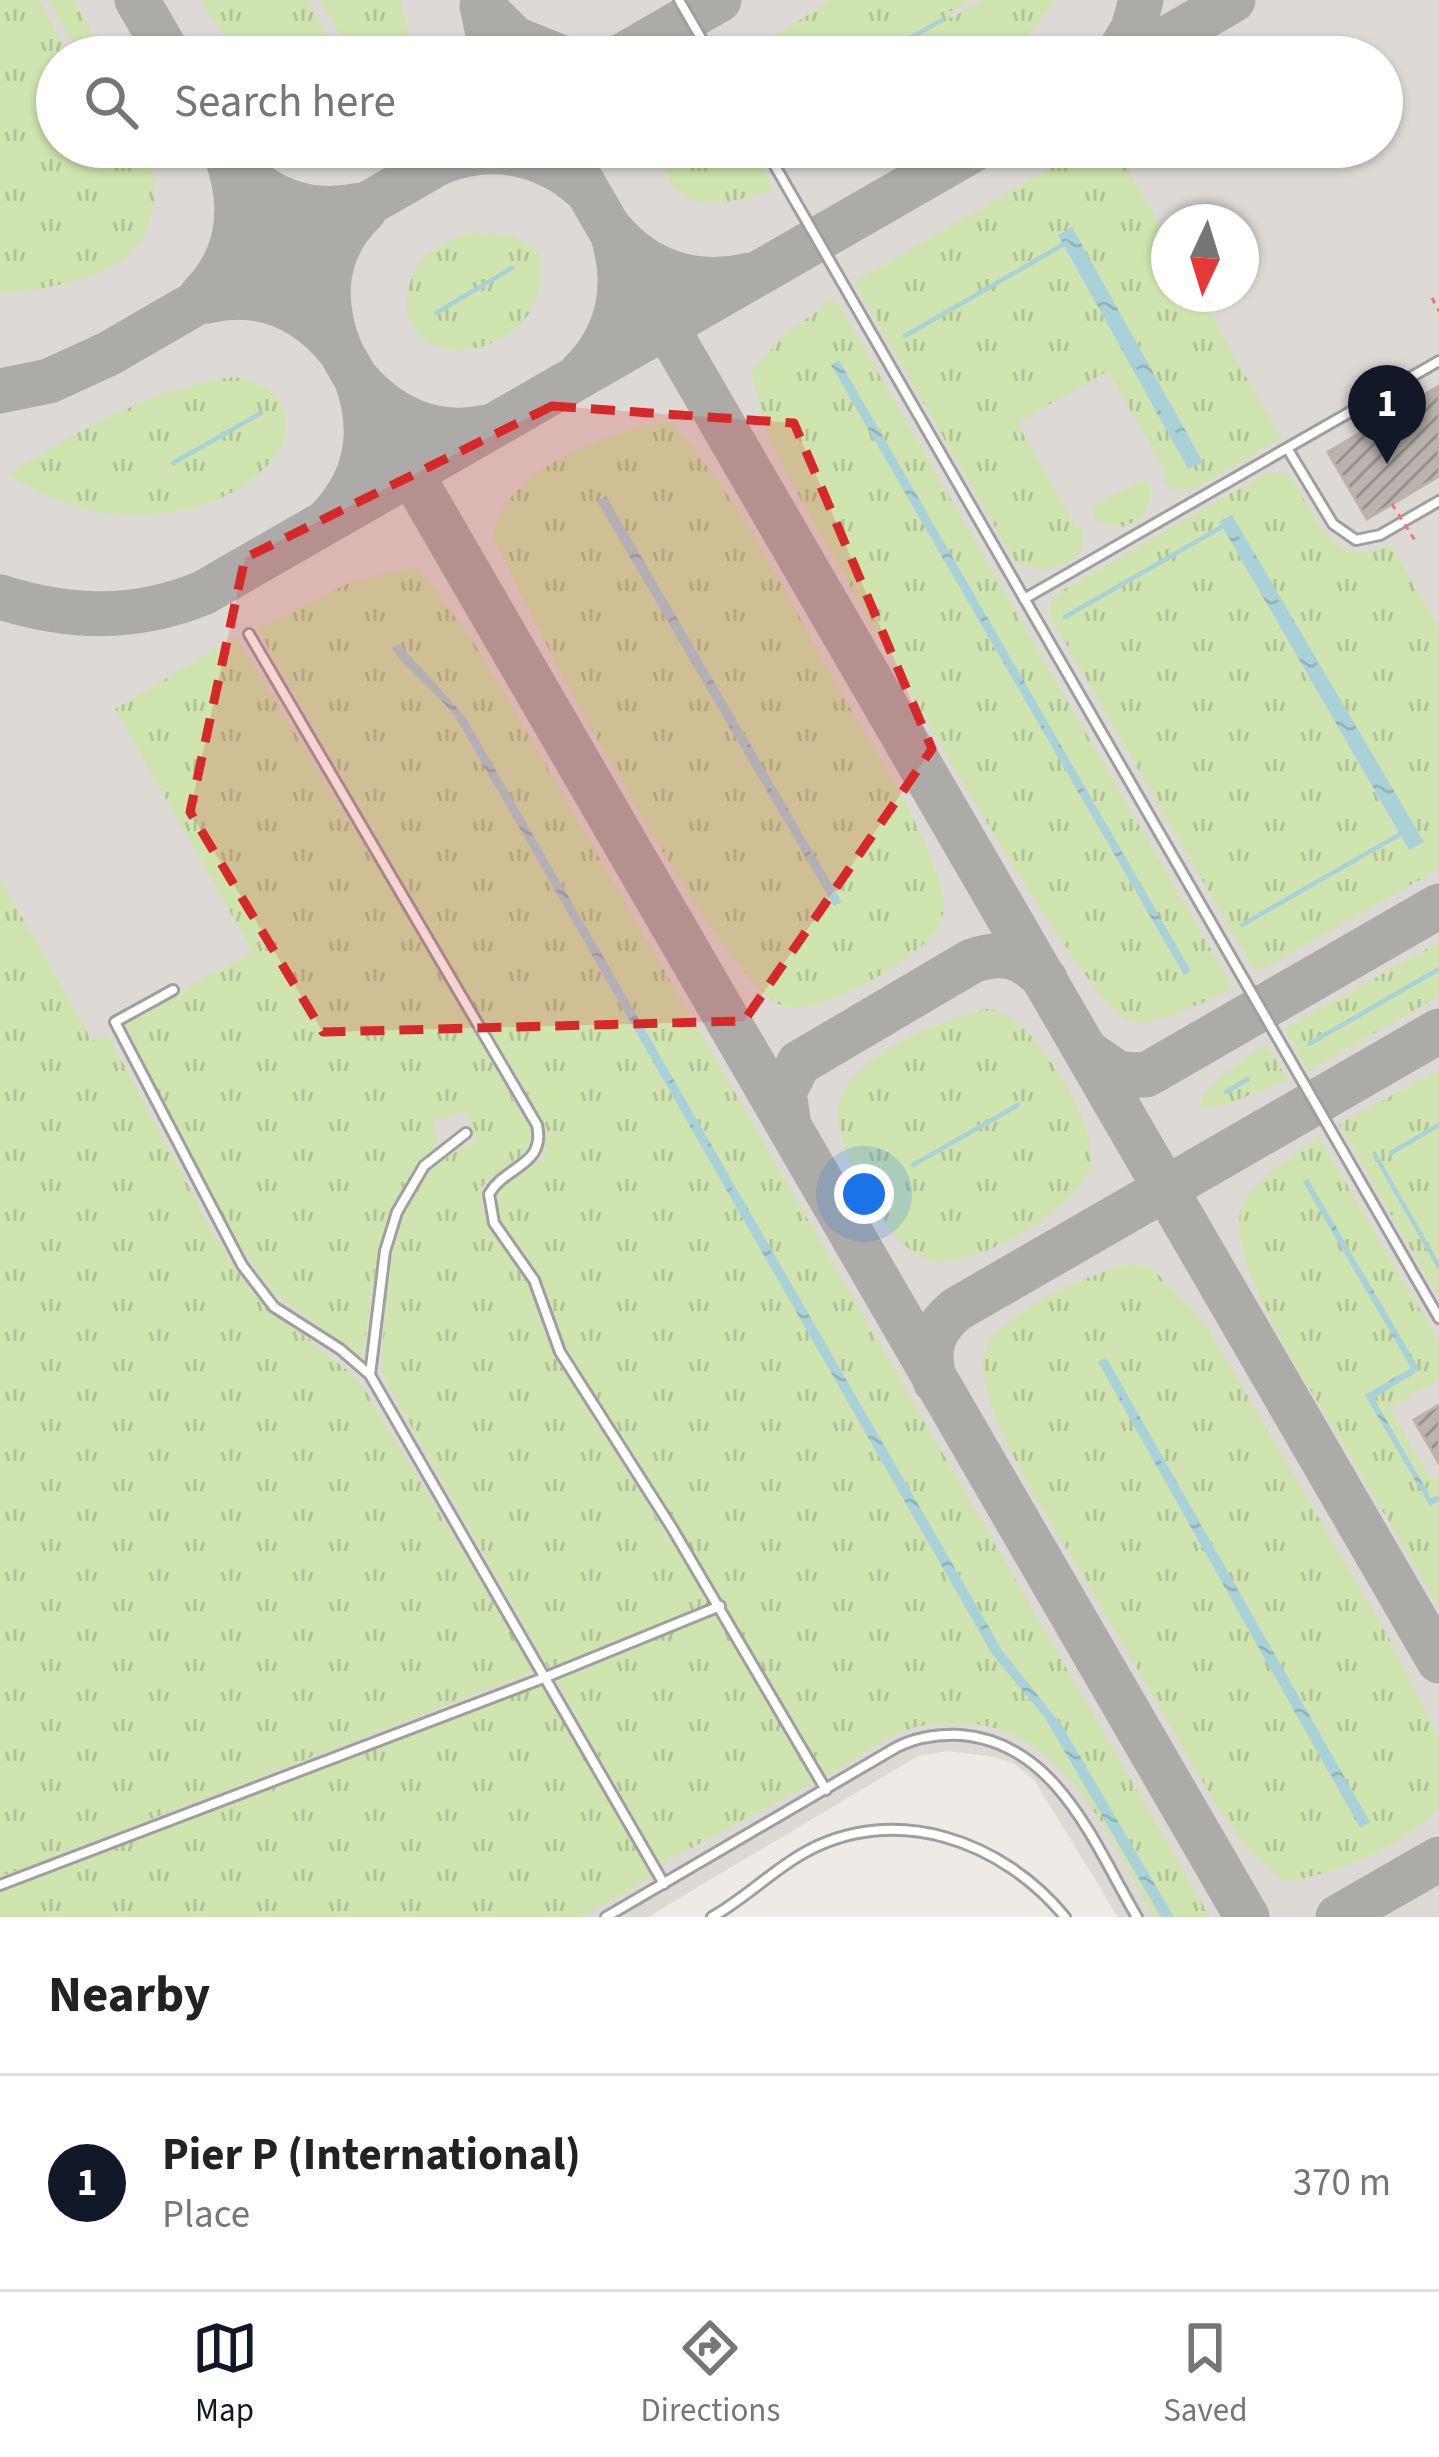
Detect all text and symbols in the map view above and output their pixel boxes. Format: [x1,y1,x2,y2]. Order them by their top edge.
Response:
search box [36,36,1403,168]
icon: search [78,69,144,135]
text: Search here [174,70,396,134]
north arrow [1151,204,1259,312]
pin: 1 [1348,365,1426,464]
your location [834,1164,894,1224]
text: Nearby [48,1959,210,2031]
text: Pier P (International) [162,2123,581,2187]
text: 1 [77,2155,97,2211]
text: 370 m [1293,2155,1391,2211]
text: Place [162,2187,250,2243]
tab: Map [192,2315,258,2434]
tab: Directions [641,2315,780,2434]
tab: Saved [1163,2315,1247,2434]

